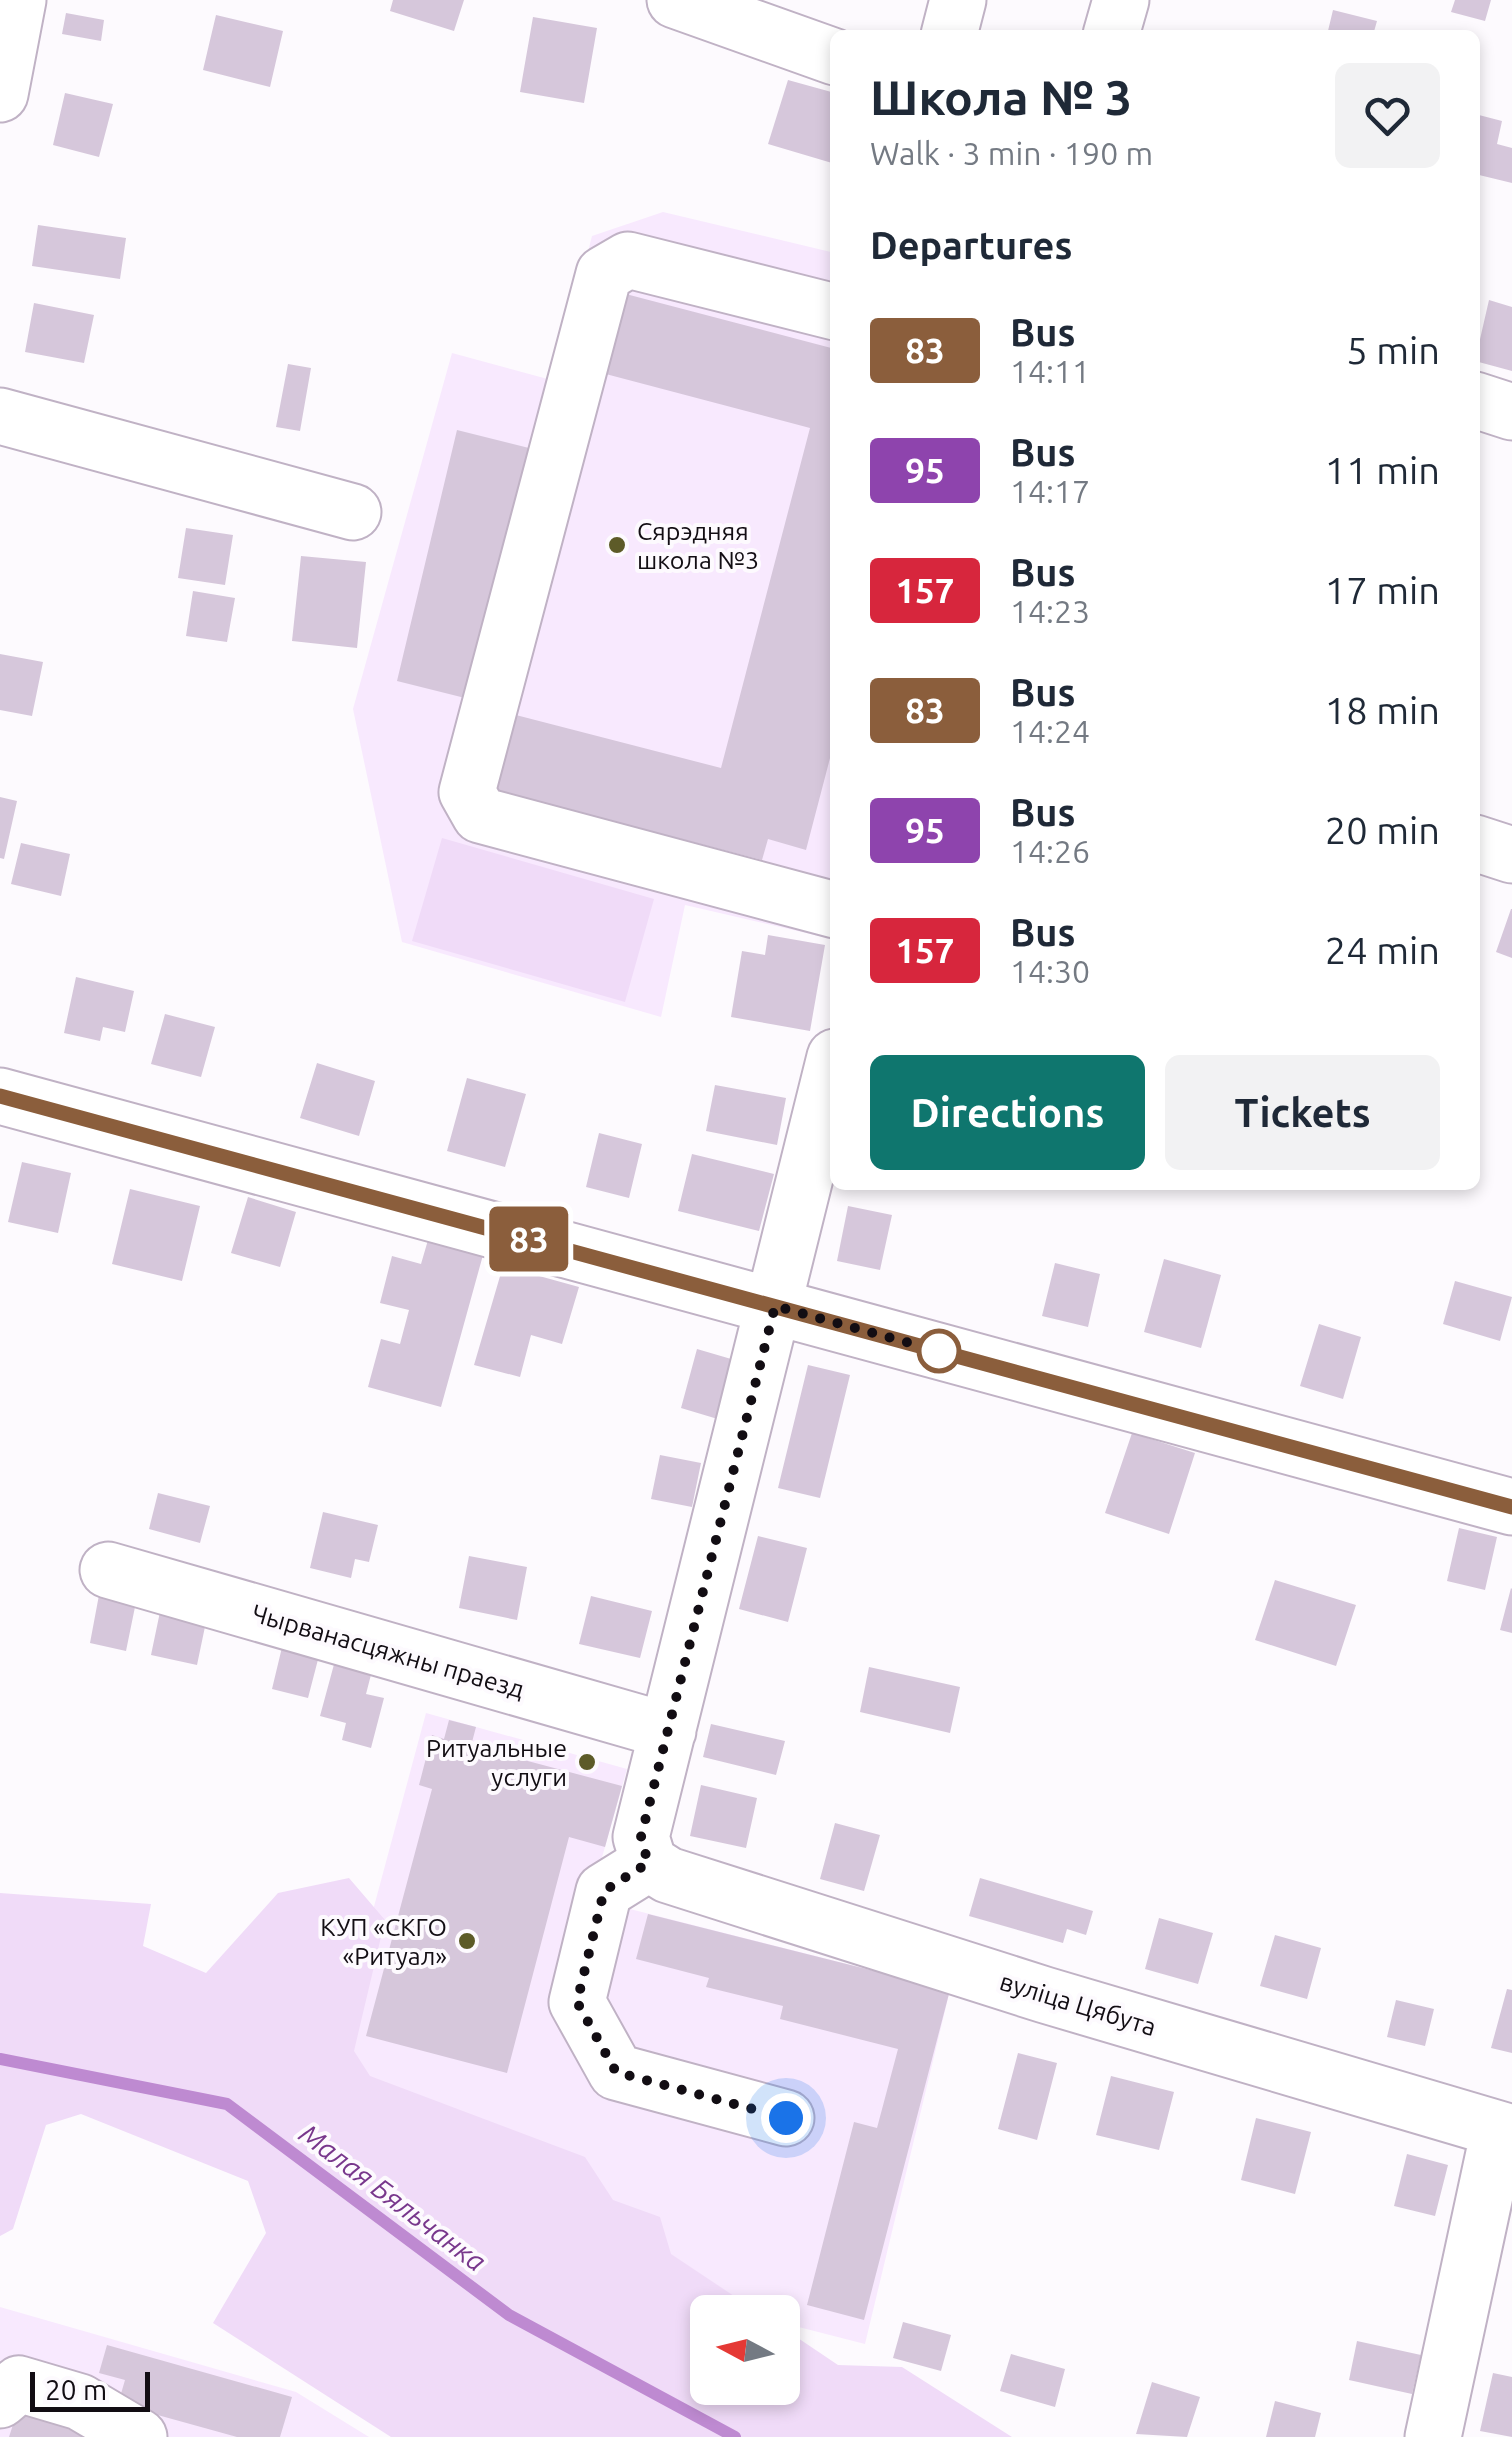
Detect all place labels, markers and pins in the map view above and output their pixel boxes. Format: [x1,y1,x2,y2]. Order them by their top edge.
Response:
place label: Сярэдняя школа №3 [637,517,759,574]
marker: Сярэдняя школа №3 [606,534,628,556]
unlabelled marker [918,1330,960,1372]
place label: Ритуальные услуги [426,1734,567,1791]
marker: Ритуальные услуги [576,1751,598,1773]
place label: КУП «СКГО «Ритуал» [320,1913,447,1970]
marker: КУП «СКГО «Ритуал» [456,1930,478,1952]

